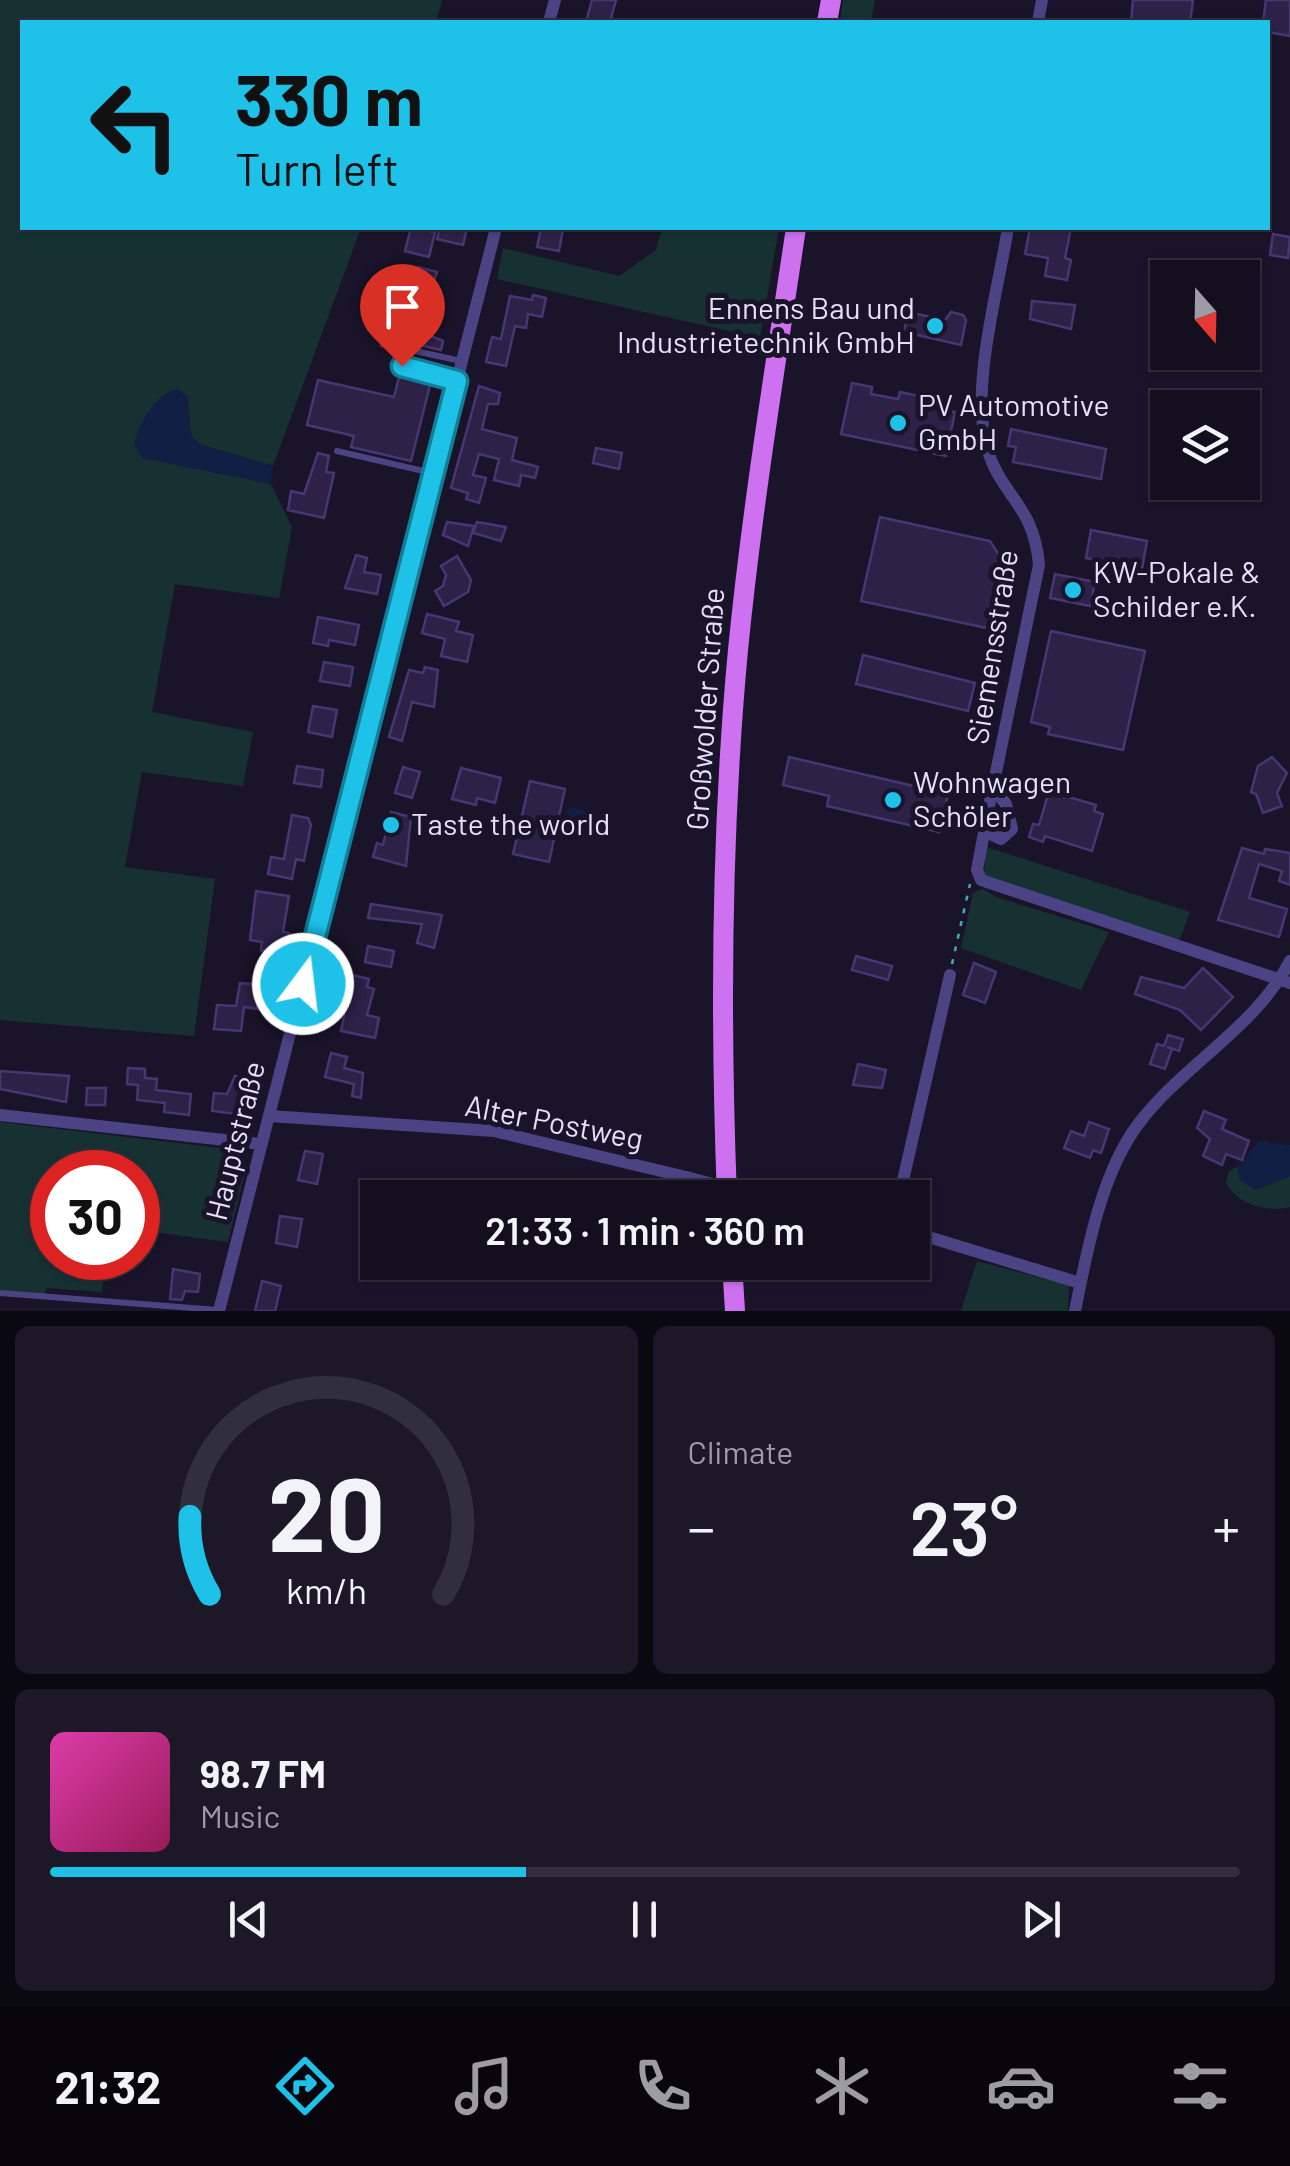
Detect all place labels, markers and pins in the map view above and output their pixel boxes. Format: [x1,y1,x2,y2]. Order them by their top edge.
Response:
pin [360,264,445,367]
place label: Ennens Bau und Industrietechnik GmbH [617,289,915,359]
marker: Ennens Bau und Industrietechnik GmbH [924,315,946,337]
place label: PV Automotive GmbH [918,386,1109,456]
marker: PV Automotive GmbH [887,412,909,434]
place label: KW-Pokale & Schilder e.K. [1093,553,1260,623]
marker: KW-Pokale & Schilder e.K. [1062,579,1084,601]
place label: Wohnwagen Schöler [913,763,1071,833]
marker: Wohnwagen Schöler [882,789,904,811]
place label: Taste the world [411,805,610,841]
marker: Taste the world [380,814,402,836]

